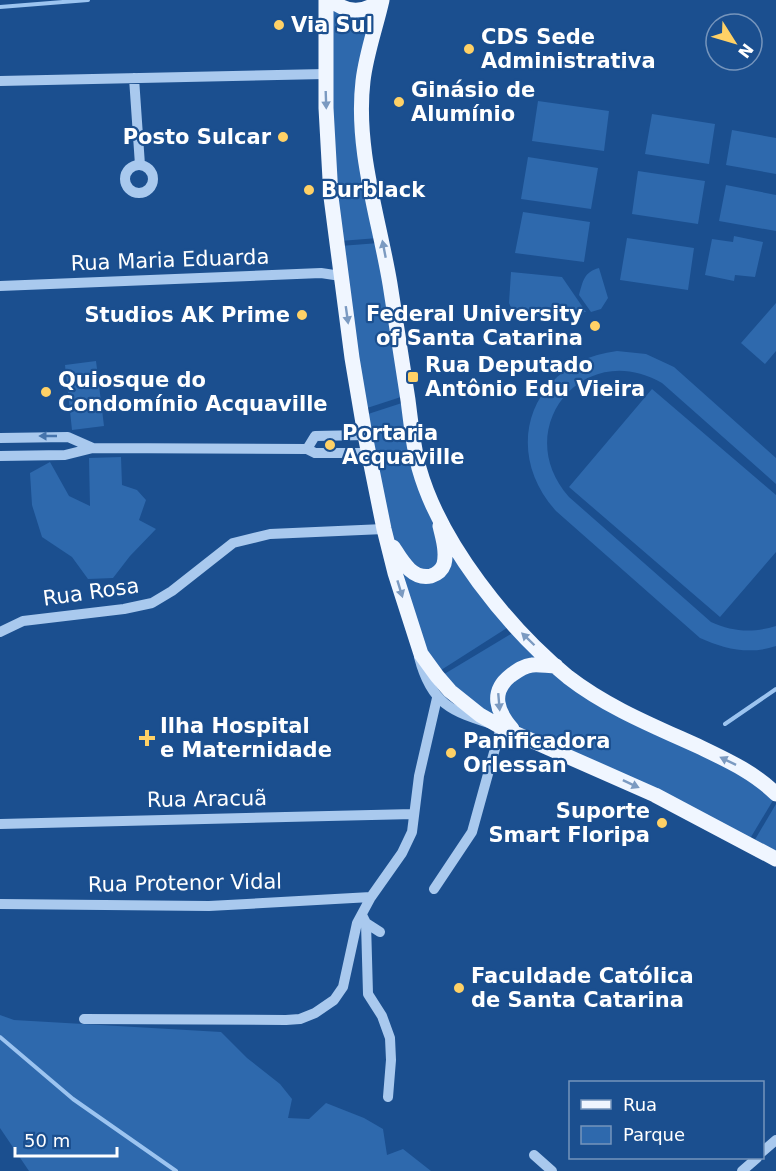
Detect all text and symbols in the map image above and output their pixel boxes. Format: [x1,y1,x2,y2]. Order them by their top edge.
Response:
north arrow [704,12,764,72]
place label: Via Sul [291,13,373,37]
marker: Via Sul [272,18,286,32]
place label: CDS Sede Administrativa [481,25,656,73]
text: N [734,40,757,62]
marker: CDS Sede Administrativa [462,42,476,56]
place label: Ginásio de Alumínio [411,78,535,126]
one-way arrow [321,91,331,110]
marker: Ginásio de Alumínio [392,95,406,109]
place label: Posto Sulcar [123,125,272,149]
marker: Posto Sulcar [276,130,290,144]
place label: Burblack [321,178,426,202]
marker: Burblack [302,183,316,197]
one-way arrow [379,239,388,258]
street label: Rua Maria Eduarda [70,245,270,275]
place label: Federal University of Santa Catarina [366,302,583,350]
place label: Studios AK Prime [85,303,290,327]
one-way arrow [342,306,351,325]
marker: Studios AK Prime [295,308,309,322]
marker: Federal University of Santa Catarina [588,319,602,333]
place label: Rua Deputado Antônio Edu Vieira [425,353,645,401]
place label: Quiosque do Condomínio Acquaville [58,368,328,416]
marker: Rua Deputado Antônio Edu Vieira [406,370,420,384]
marker: Quiosque do Condomínio Acquaville [39,385,53,399]
place label: Portaria Acquaville [342,421,464,469]
one-way arrow [38,431,57,441]
marker: Portaria Acquaville [323,438,337,452]
street label: Rua Rosa [41,573,141,611]
one-way arrow [396,580,405,598]
one-way arrow [521,632,535,646]
one-way arrow [494,693,504,712]
place label: Ilha Hospital e Maternidade [160,714,332,762]
marker: Ilha Hospital e Maternidade [138,729,156,747]
place label: Panificadora Orlessan [463,729,610,777]
marker: Panificadora Orlessan [444,746,458,760]
one-way arrow [720,757,737,766]
one-way arrow [623,780,640,789]
street label: Rua Aracuã [147,786,267,812]
place label: Suporte Smart Floripa [488,799,650,847]
marker: Suporte Smart Floripa [655,816,669,830]
street label: Rua Protenor Vidal [88,869,282,897]
place label: Faculdade Católica de Santa Catarina [471,964,694,1012]
marker: Faculdade Católica de Santa Catarina [452,981,466,995]
legend [569,1081,764,1159]
text: Rua [623,1094,657,1115]
scale bar [15,1120,117,1158]
text: Parque [623,1124,685,1145]
text: 50 m [24,1130,70,1151]

